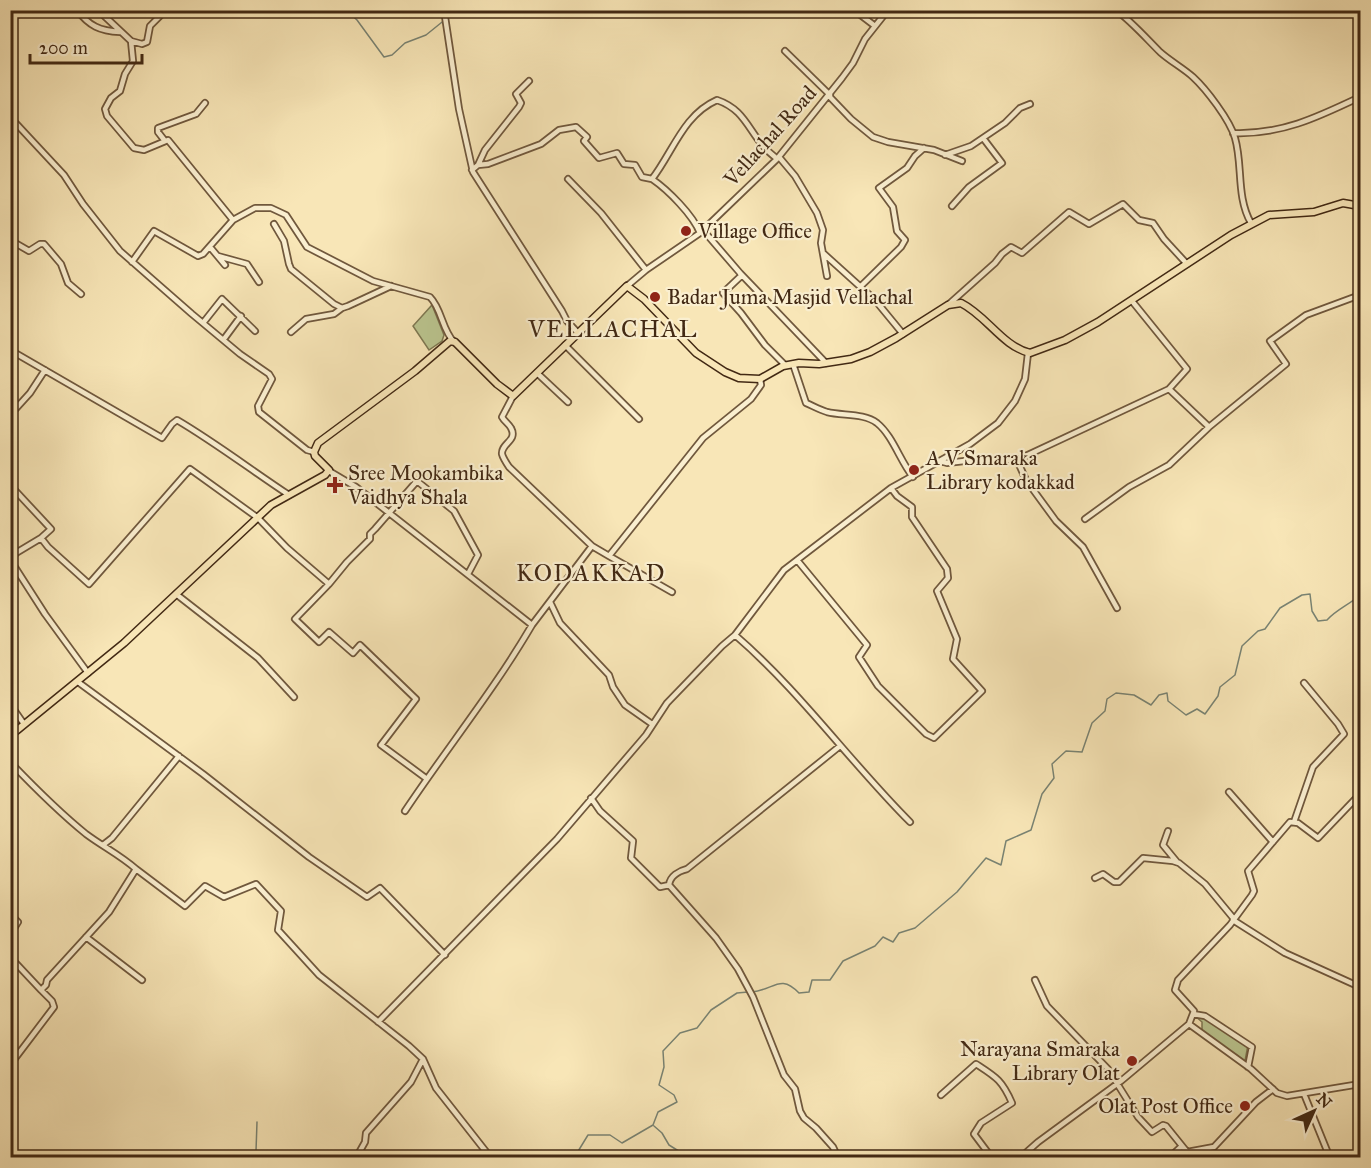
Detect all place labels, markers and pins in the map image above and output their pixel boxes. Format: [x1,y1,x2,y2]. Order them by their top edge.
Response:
place label: Village Office [697,218,812,244]
marker: Village Office [679,224,693,238]
place label: Badar Juma Masjid Vellachal [667,284,913,310]
marker: Badar Juma Masjid Vellachal [648,290,662,304]
place label: A V Smaraka Library kodakkad [925,445,1075,495]
place label: Sree Mookambika Vaidhya Shala [347,460,503,510]
marker: A V Smaraka Library kodakkad [907,463,921,477]
marker: Sree Mookambika Vaidhya Shala [326,476,344,494]
place label: Narayana Smaraka Library Olat [960,1036,1121,1086]
marker: Narayana Smaraka Library Olat [1125,1054,1139,1068]
place label: Olat Post Office [1098,1093,1233,1119]
marker: Olat Post Office [1238,1099,1252,1113]

